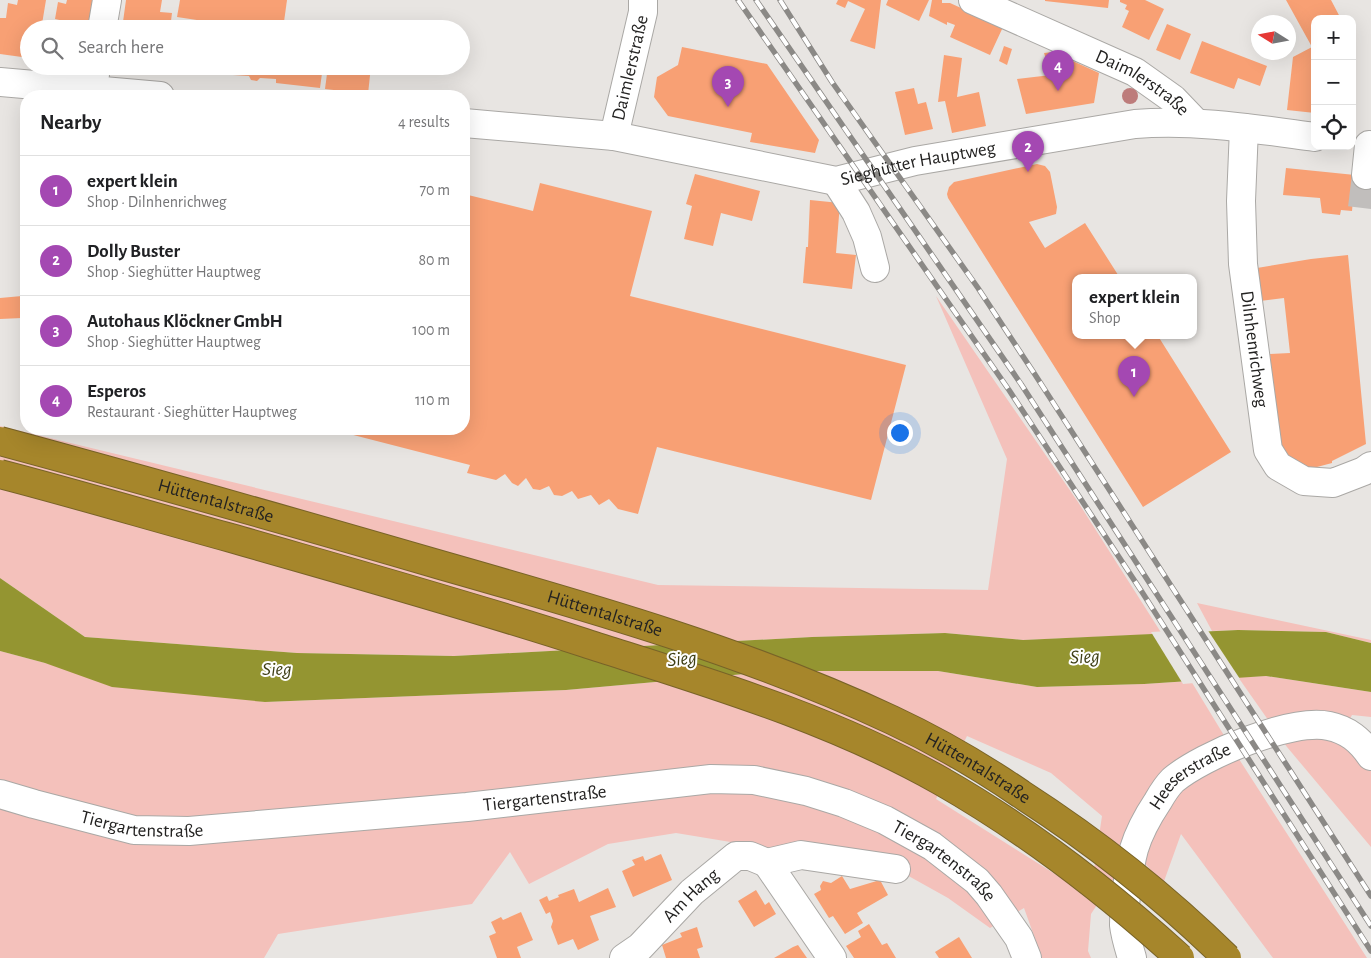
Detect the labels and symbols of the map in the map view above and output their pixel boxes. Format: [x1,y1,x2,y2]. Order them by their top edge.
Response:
street label: Daimlerstraße [608,13,651,122]
north arrow [1251,15,1296,60]
street label: Daimlerstraße [1093,46,1193,119]
pin: 4 [1042,50,1074,91]
pin: 3 [712,66,744,107]
pin: 2 [1012,131,1044,172]
street label: Sieghütter Hauptweg [838,138,998,189]
street label: Dilnhenrichweg [1237,290,1272,409]
pin: 1 [1118,356,1150,397]
your location [887,420,913,446]
street label: Hüttentalstraße [156,475,276,526]
street label: Hüttentalstraße [545,587,665,640]
water label: Sieg [1070,646,1100,668]
water label: Sieg [666,648,698,670]
water label: Sieg [262,659,292,679]
street label: Hüttentalstraße [922,729,1034,807]
street label: Heeserstraße [1146,739,1233,813]
street label: Tiergartenstraße [482,782,607,815]
street label: Tiergartenstraße [79,807,204,841]
street label: Tiergartenstraße [889,817,1000,905]
street label: Am Hang [659,864,723,926]

